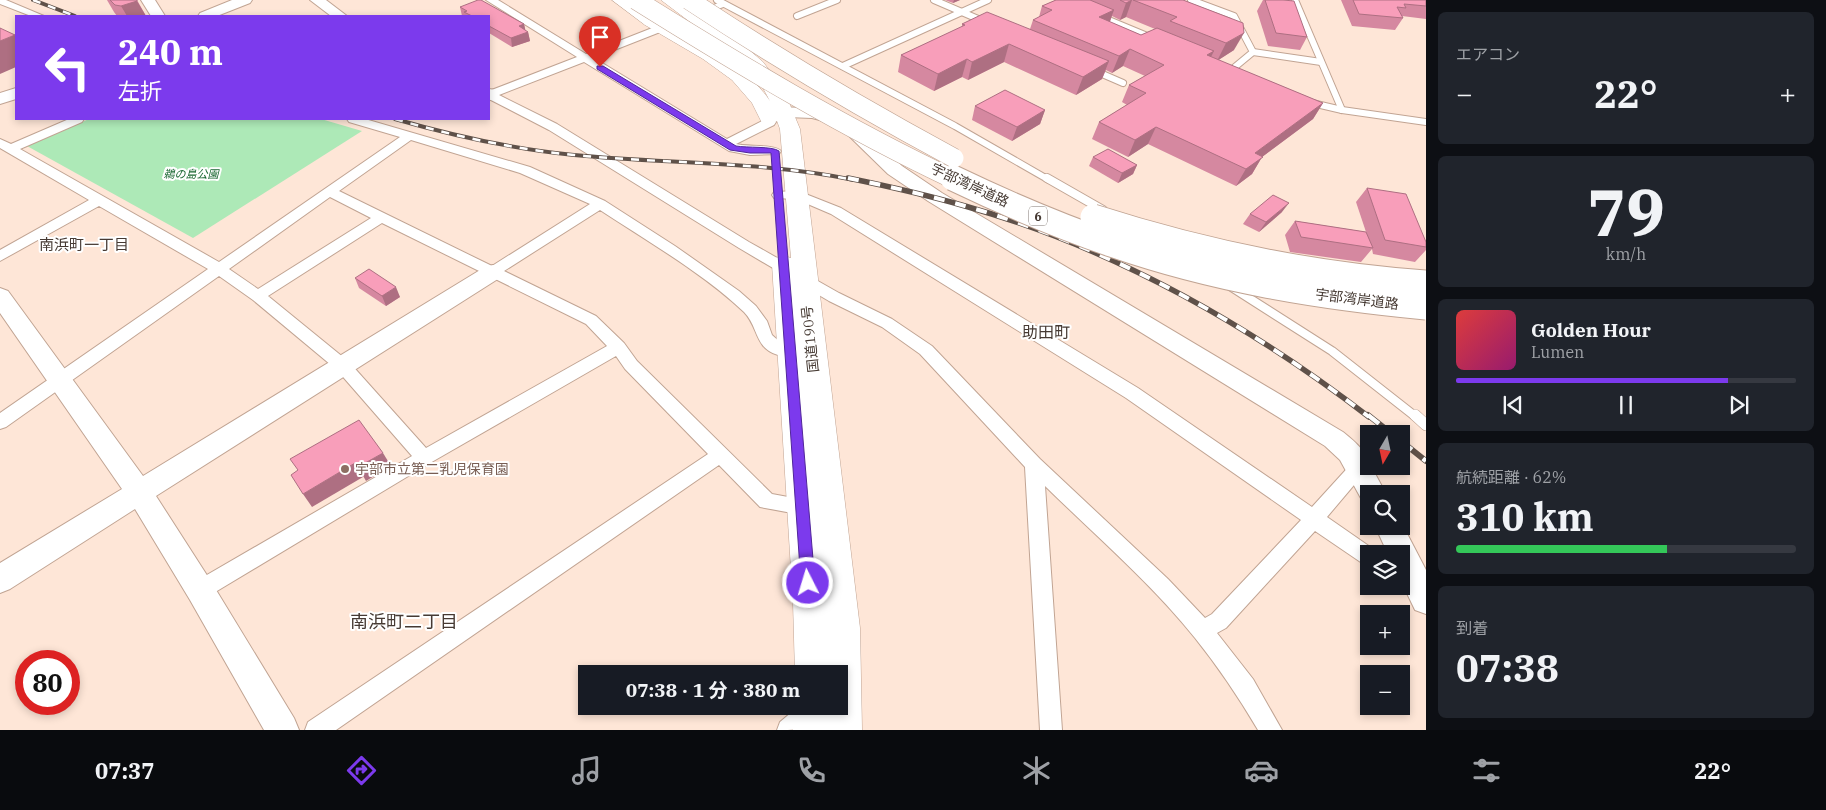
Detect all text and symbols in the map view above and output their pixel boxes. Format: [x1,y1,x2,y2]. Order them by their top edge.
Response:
pin [579,16,621,67]
icon: arrive [586,23,614,51]
text: 240 m [118,29,223,75]
icon: left [35,35,100,100]
text: エアコン [1456,44,1520,64]
text: 22° [1594,69,1658,118]
text: − [1456,75,1473,112]
text: + [1779,75,1796,112]
text: 左折 [118,76,162,105]
street label: 宇部湾岸道路 [928,159,1012,211]
park label: 鵜の島公園 [164,167,220,181]
text: 79 [1587,169,1665,254]
road number: 6 [1029,207,1047,226]
district label: 南浜町一丁目 [39,235,129,254]
text: km/h [1606,244,1646,264]
street label: 宇部湾岸道路 [1314,285,1400,313]
street label: 国道190号 [798,305,822,373]
text: Golden Hour [1531,318,1651,342]
district label: 助田町 [1022,322,1070,342]
text: Lumen [1531,342,1584,362]
icon: previous [1499,391,1527,419]
icon: pause [1612,391,1640,419]
icon: next [1725,391,1753,419]
north arrow [1360,425,1410,475]
map controls [1360,425,1410,715]
place label: 宇部市立第二乳児保育園 [355,460,509,478]
marker: 宇部市立第二乳児保育園 [339,463,351,475]
text: 航続距離 · 62% [1456,467,1566,487]
button: search [1360,485,1410,535]
text: 310 km [1456,492,1594,541]
button: layers [1360,545,1410,595]
position arrow [781,556,833,608]
button: + [1360,605,1410,655]
district label: 南浜町二丁目 [350,610,458,633]
text: 到着 [1456,618,1488,638]
text: 07:38 [1456,643,1559,692]
speed limit sign: 80 [15,650,80,715]
button: − [1360,665,1410,715]
text: 07:38 · 1 分 · 380 m [626,678,800,702]
icon: directions [344,753,379,788]
icon: music [569,753,604,788]
icon: phone [794,753,829,788]
icon: climate [1019,753,1054,788]
icon: car [1244,753,1279,788]
icon: filters [1469,753,1504,788]
text: 07:37 [95,756,154,785]
text: 22° [1694,756,1731,785]

